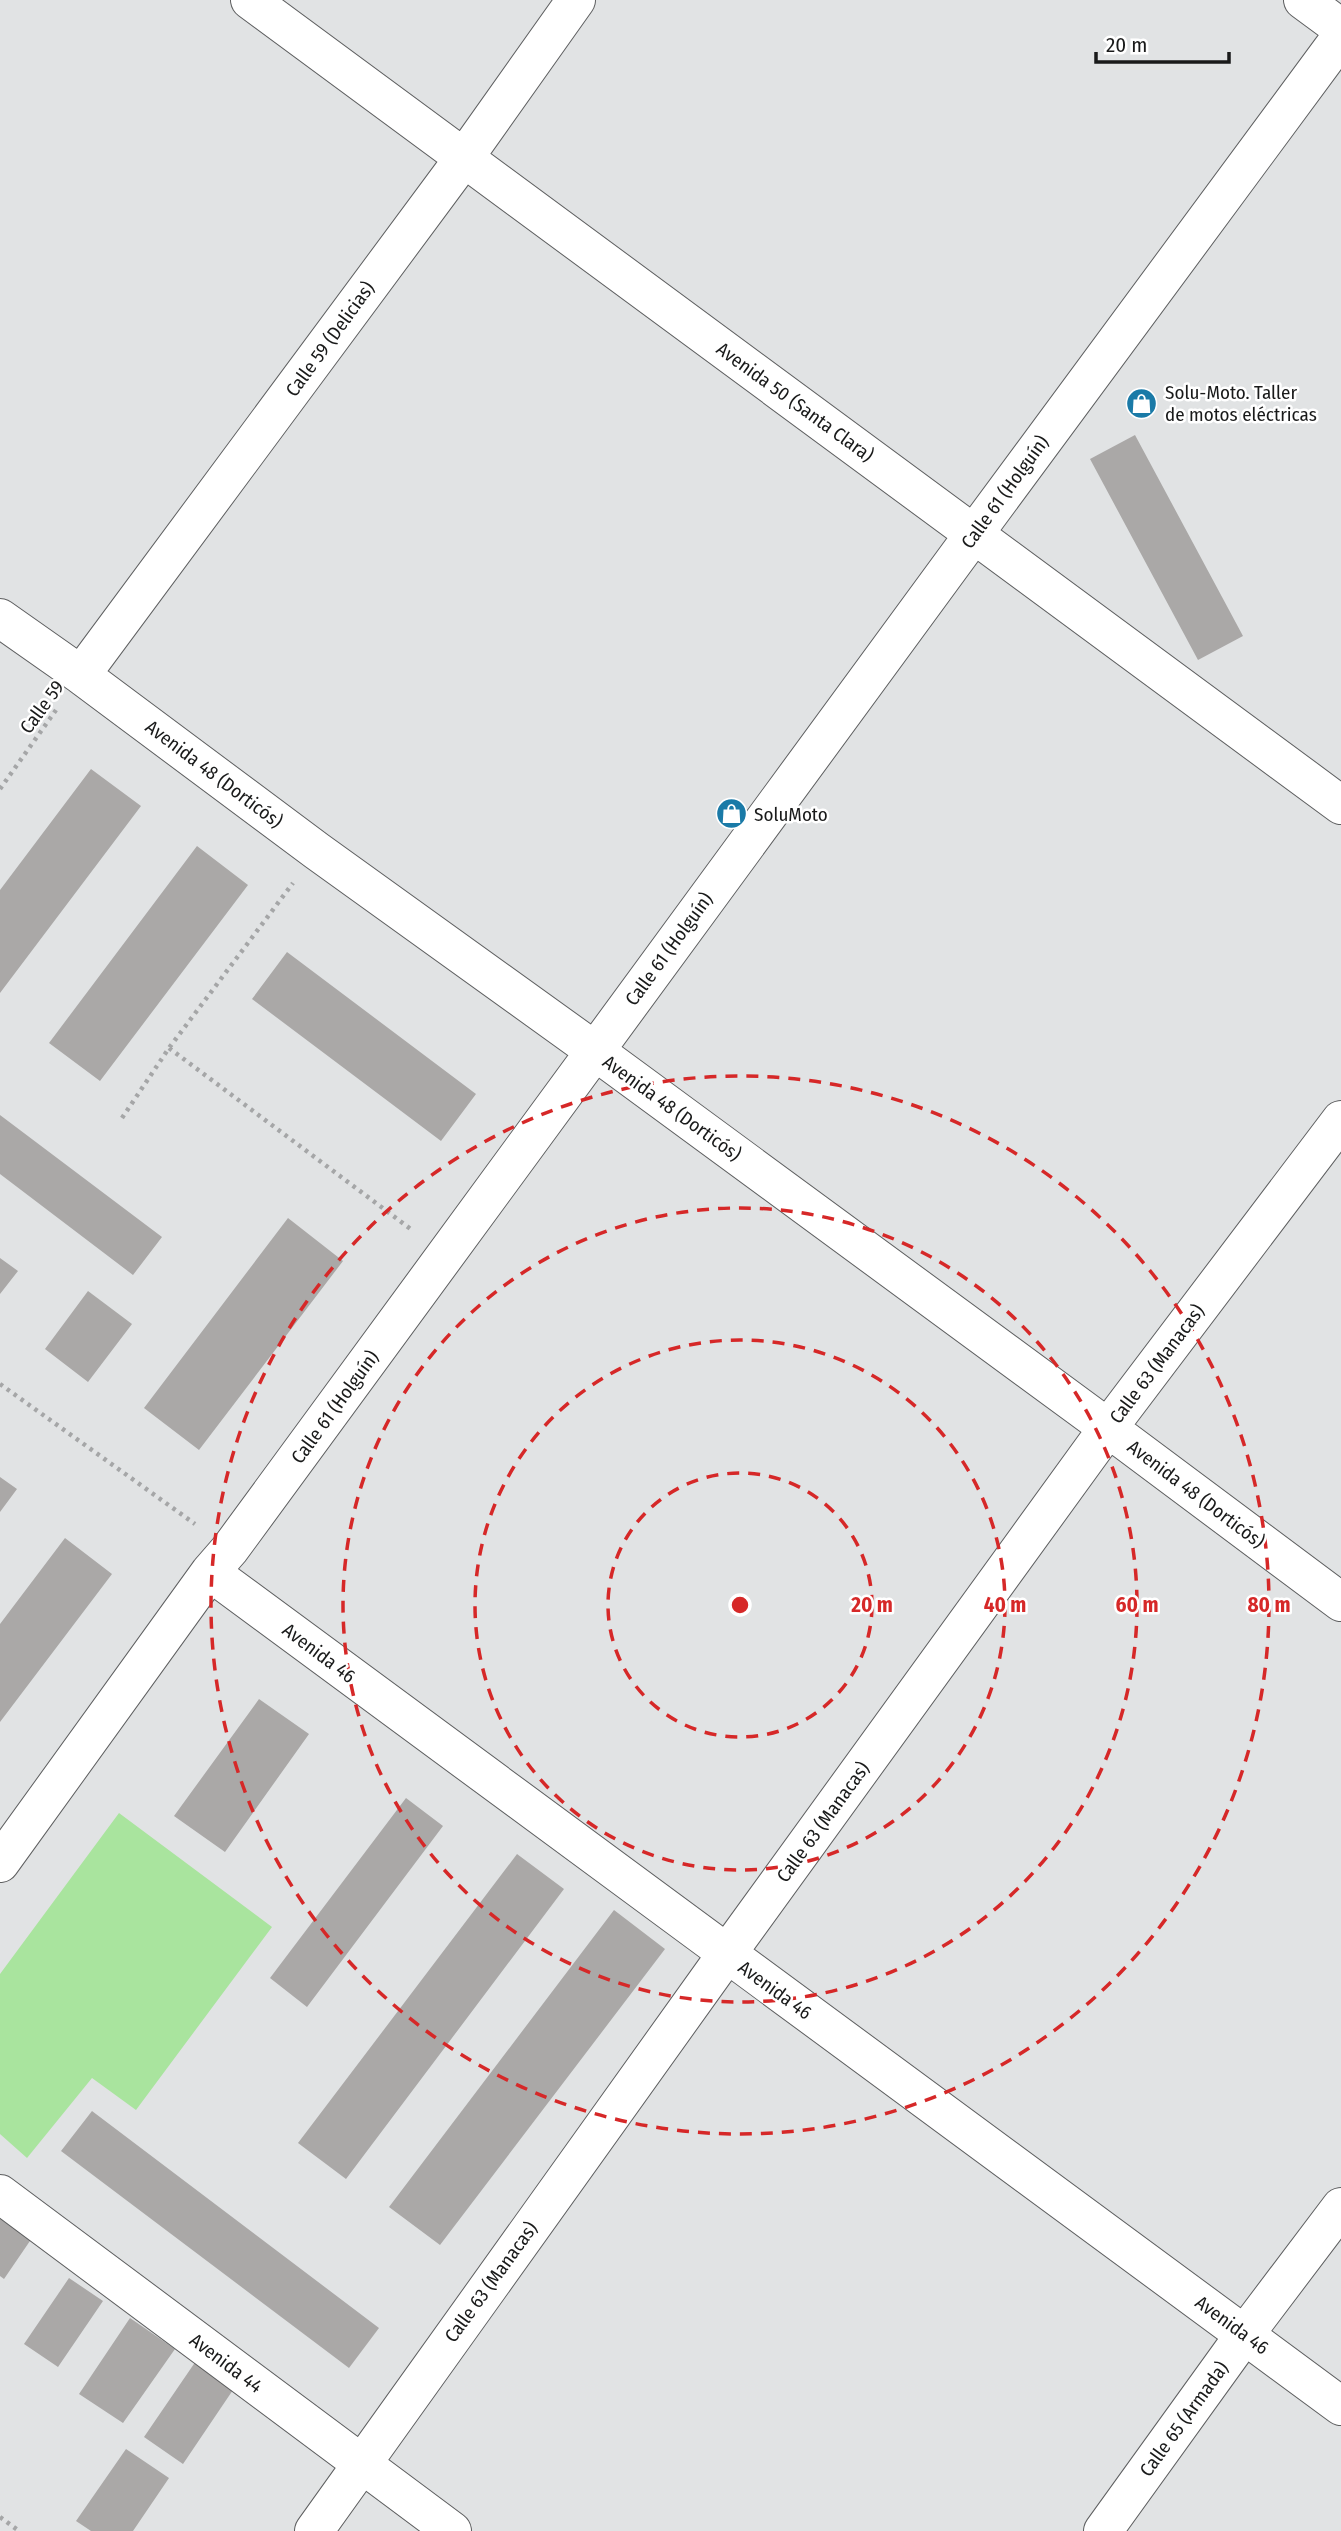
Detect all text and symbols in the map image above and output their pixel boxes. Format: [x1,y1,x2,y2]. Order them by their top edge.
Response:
scale bar [1096,21,1229,65]
text: 20 m [1106,32,1147,58]
street label: Calle 59 (Delicias) [281,277,379,401]
street label: Avenida 50 (Santa Clara) [712,337,878,467]
place label: Solu-Moto. Taller de motos eléctricas [1165,381,1317,426]
shop icon: Solu-Moto. Taller de motos eléctricas [1125,386,1159,420]
street label: Calle 61 (Holguín) [956,431,1054,553]
street label: Calle 59 [15,676,69,738]
street label: Avenida 48 (Dorticós) [141,715,287,833]
shop icon: SoluMoto [714,797,748,831]
place label: SoluMoto [754,803,828,826]
street label: Calle 61 (Holguín) [620,888,718,1010]
street label: Avenida 48 (Dorticós) [598,1050,746,1166]
street label: Calle 63 (Manacas) [1105,1300,1209,1428]
street label: Calle 61 (Holguín) [286,1346,384,1468]
street label: Avenida 48 (Dorticós) [1123,1435,1269,1553]
text: 20 m [850,1592,893,1618]
text: 40 m [984,1592,1026,1618]
text: 60 m [1116,1592,1158,1618]
text: 80 m [1248,1592,1290,1618]
centre of rings [728,1593,752,1617]
street label: Avenida 46 [278,1618,360,1688]
street label: Calle 63 (Manacas) [772,1757,874,1887]
street label: Avenida 46 [734,1956,816,2024]
street label: Calle 63 (Manacas) [440,2217,542,2347]
street label: Avenida 46 [1191,2291,1273,2359]
street label: Avenida 44 [185,2328,267,2398]
street label: Calle 65 (Armada) [1135,2357,1233,2481]

